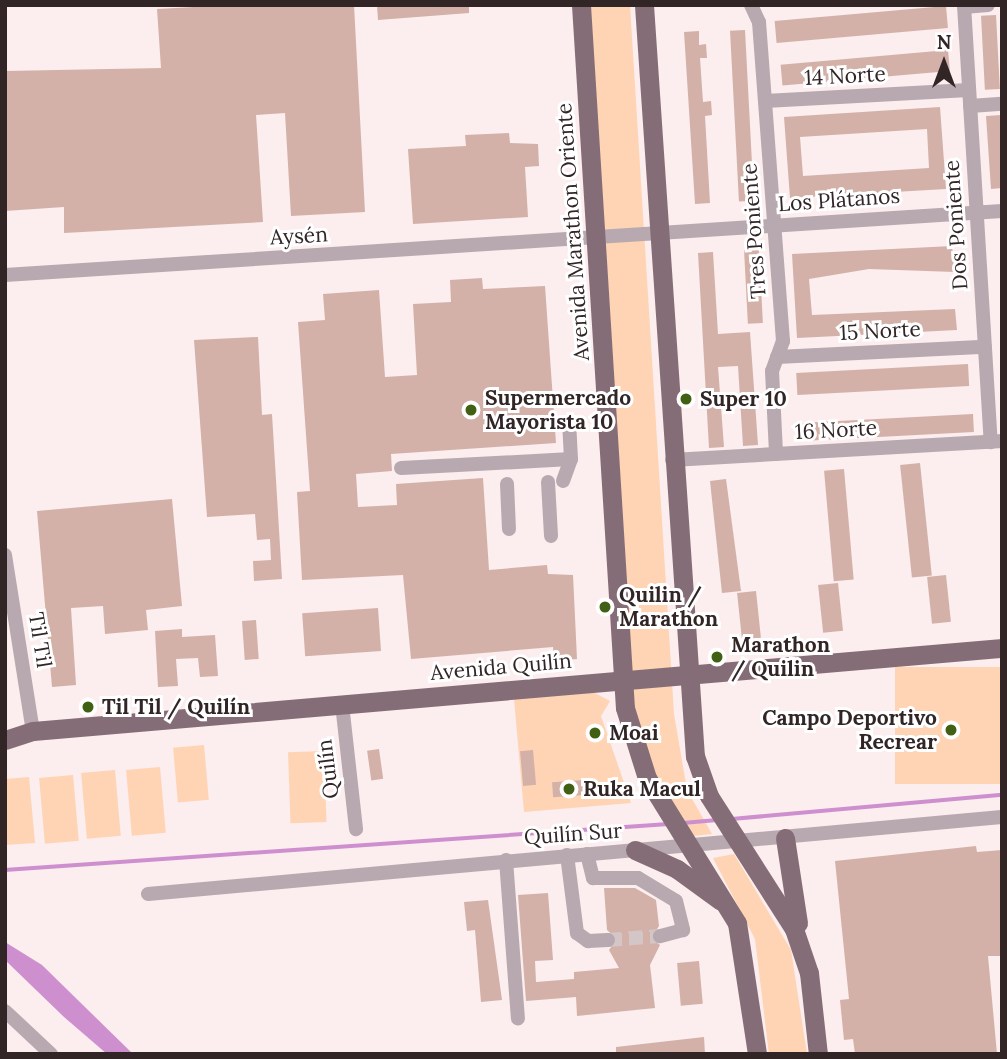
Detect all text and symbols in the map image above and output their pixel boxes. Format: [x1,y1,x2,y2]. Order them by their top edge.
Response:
north arrow [909,28,979,98]
text: N [937,30,951,54]
street label: 14 Norte [804,61,886,91]
street label: Avenida Marathon Oriente [551,102,595,362]
street label: Dos Poniente [939,159,973,291]
street label: Tres Poniente [737,162,771,300]
street label: Los Plátanos [777,183,901,217]
street label: Aysén [269,222,329,250]
street label: 15 Norte [839,316,921,346]
place label: Supermercado Mayorista 10 [485,385,631,435]
place label: Super 10 [700,386,787,412]
marker: Super 10 [678,391,694,407]
marker: Supermercado Mayorista 10 [463,402,479,418]
street label: 16 Norte [794,415,878,445]
place label: Quilin / Marathon [619,582,718,632]
marker: Quilin / Marathon [597,599,613,615]
street label: Til Til [23,611,57,669]
place label: Marathon / Quilin [731,632,830,682]
street label: Avenida Quilín [429,648,573,686]
marker: Marathon / Quilin [709,649,725,665]
place label: Til Til / Quilín [102,694,250,720]
marker: Til Til / Quilín [80,699,96,715]
place label: Campo Deportivo Recrear [762,705,937,755]
place label: Moai [609,720,659,746]
marker: Campo Deportivo Recrear [943,722,959,738]
marker: Moai [587,725,603,741]
street label: Quilín [312,738,344,800]
place label: Ruka Macul [583,776,701,802]
marker: Ruka Macul [561,781,577,797]
street label: Quilín Sur [523,818,623,850]

